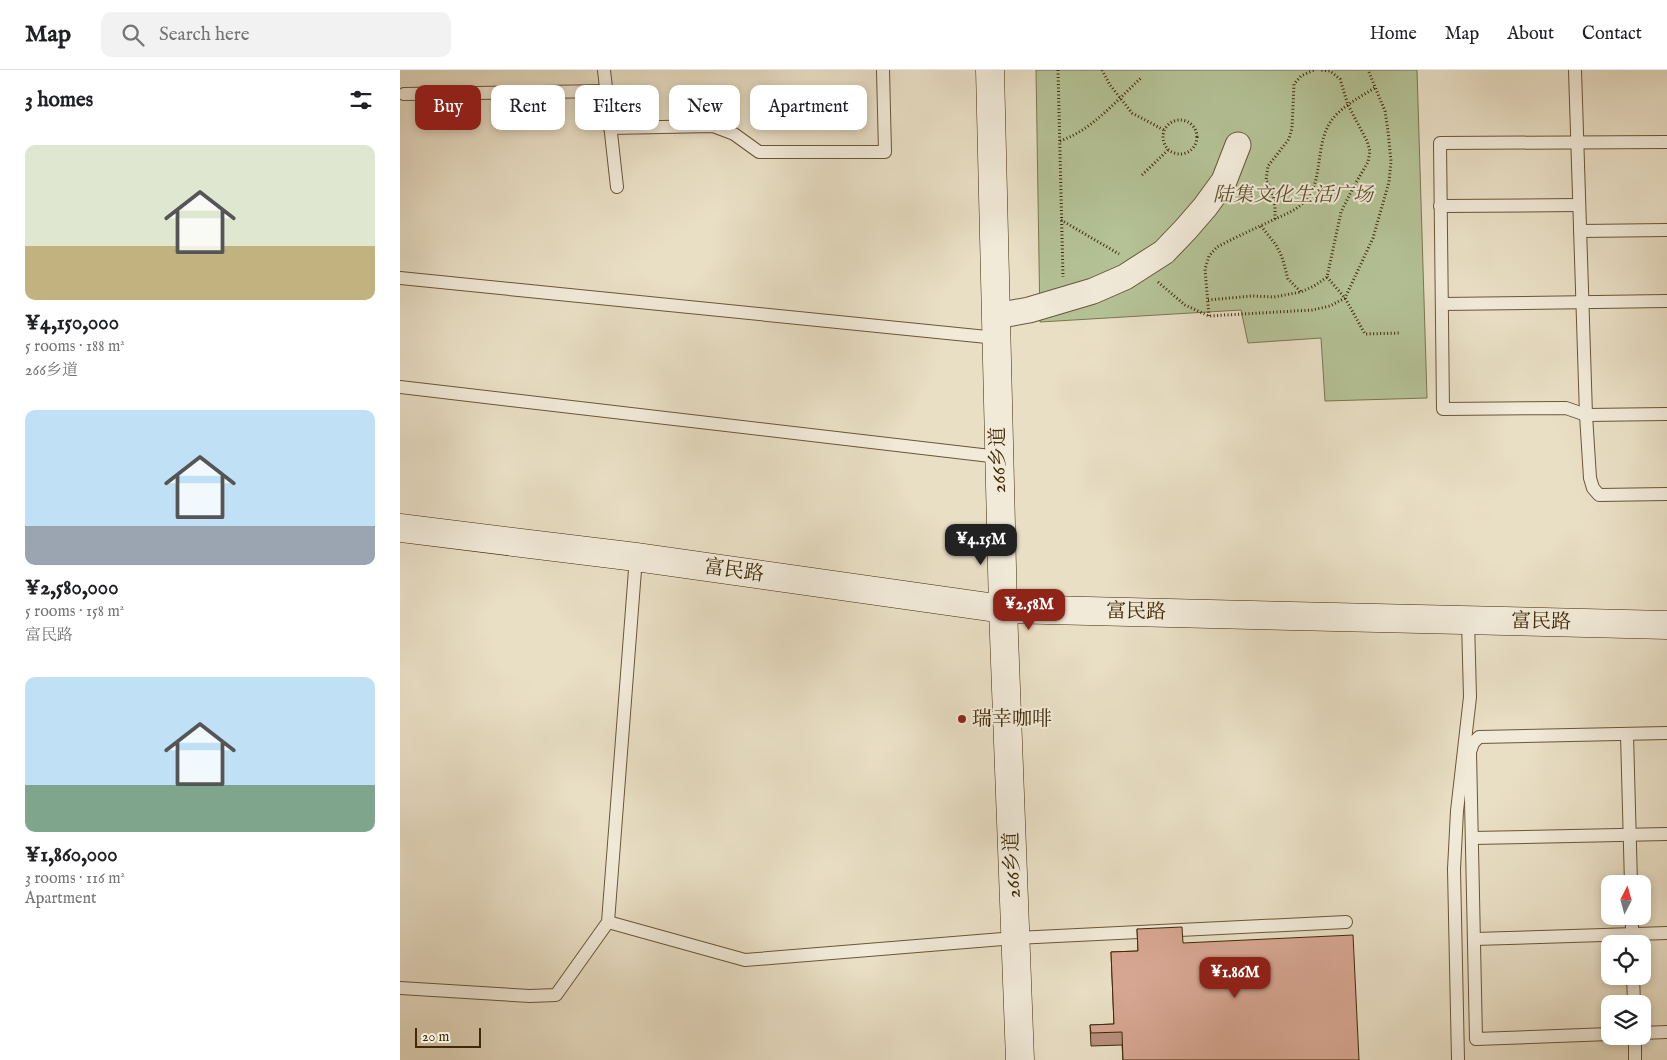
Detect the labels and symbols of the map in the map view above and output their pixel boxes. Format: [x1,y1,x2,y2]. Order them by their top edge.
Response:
park label: 陆集文化生活广场 [1213,183,1375,208]
street label: 266乡道 [986,427,1012,493]
pin: ¥4.15M [940,524,1022,566]
street label: 富民路 [703,554,765,588]
pin: ¥2.58M [988,588,1070,631]
street label: 富民路 [1106,599,1166,625]
street label: 富民路 [1511,609,1571,635]
place label: 瑞幸咖啡 [972,707,1052,732]
marker: 瑞幸咖啡 [956,713,968,725]
street label: 266乡道 [999,831,1027,899]
north arrow [1601,875,1651,925]
pin: ¥1.86M [1194,956,1276,999]
scale bar [415,1025,481,1048]

